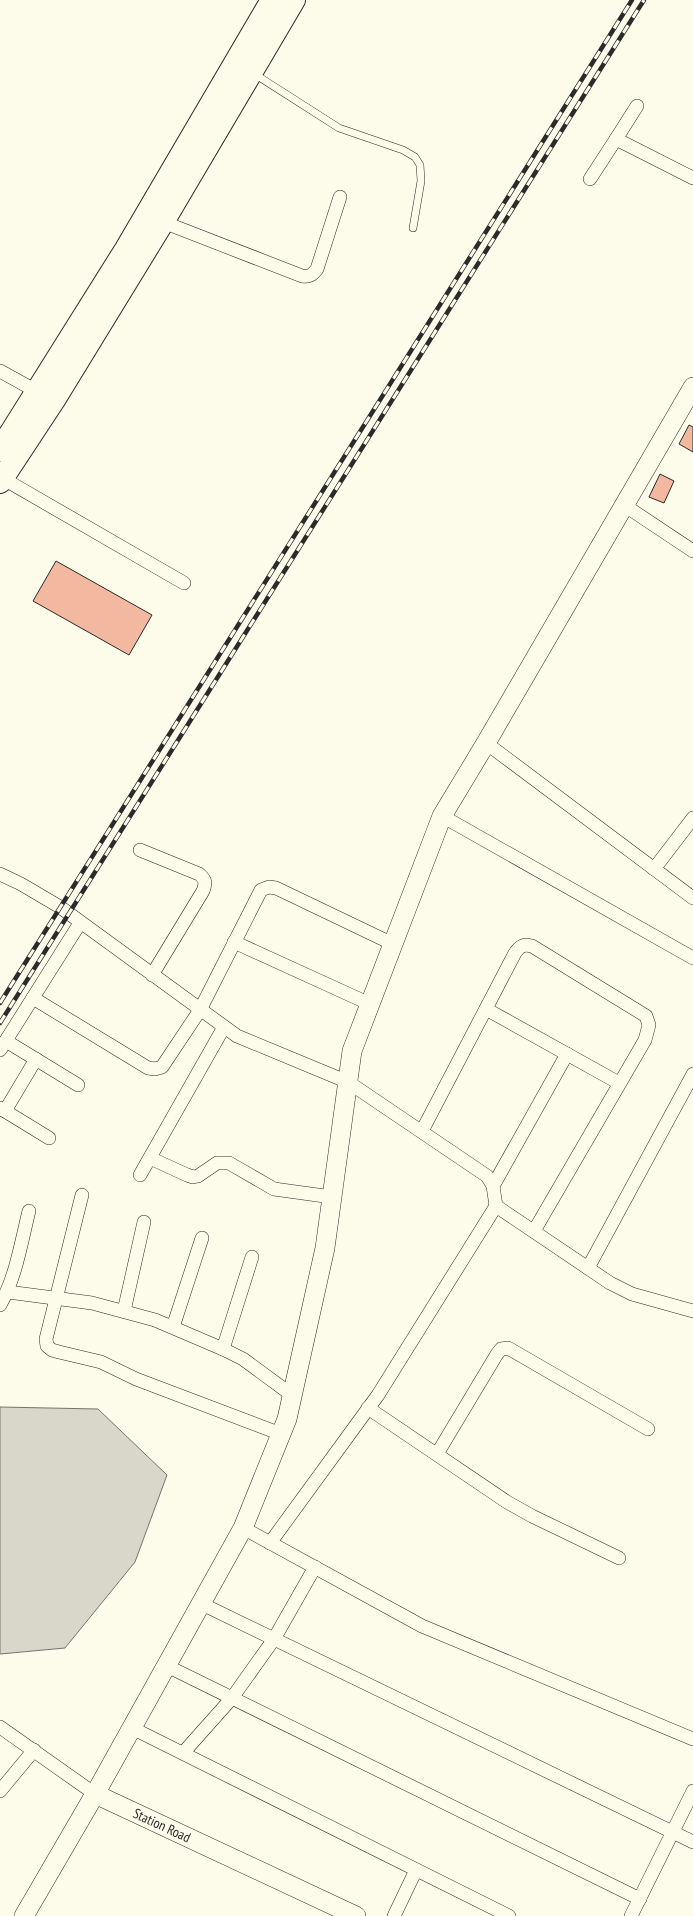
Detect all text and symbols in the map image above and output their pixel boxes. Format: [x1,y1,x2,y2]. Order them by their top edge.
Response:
street label: Station Road [130,1804,194,1846]

